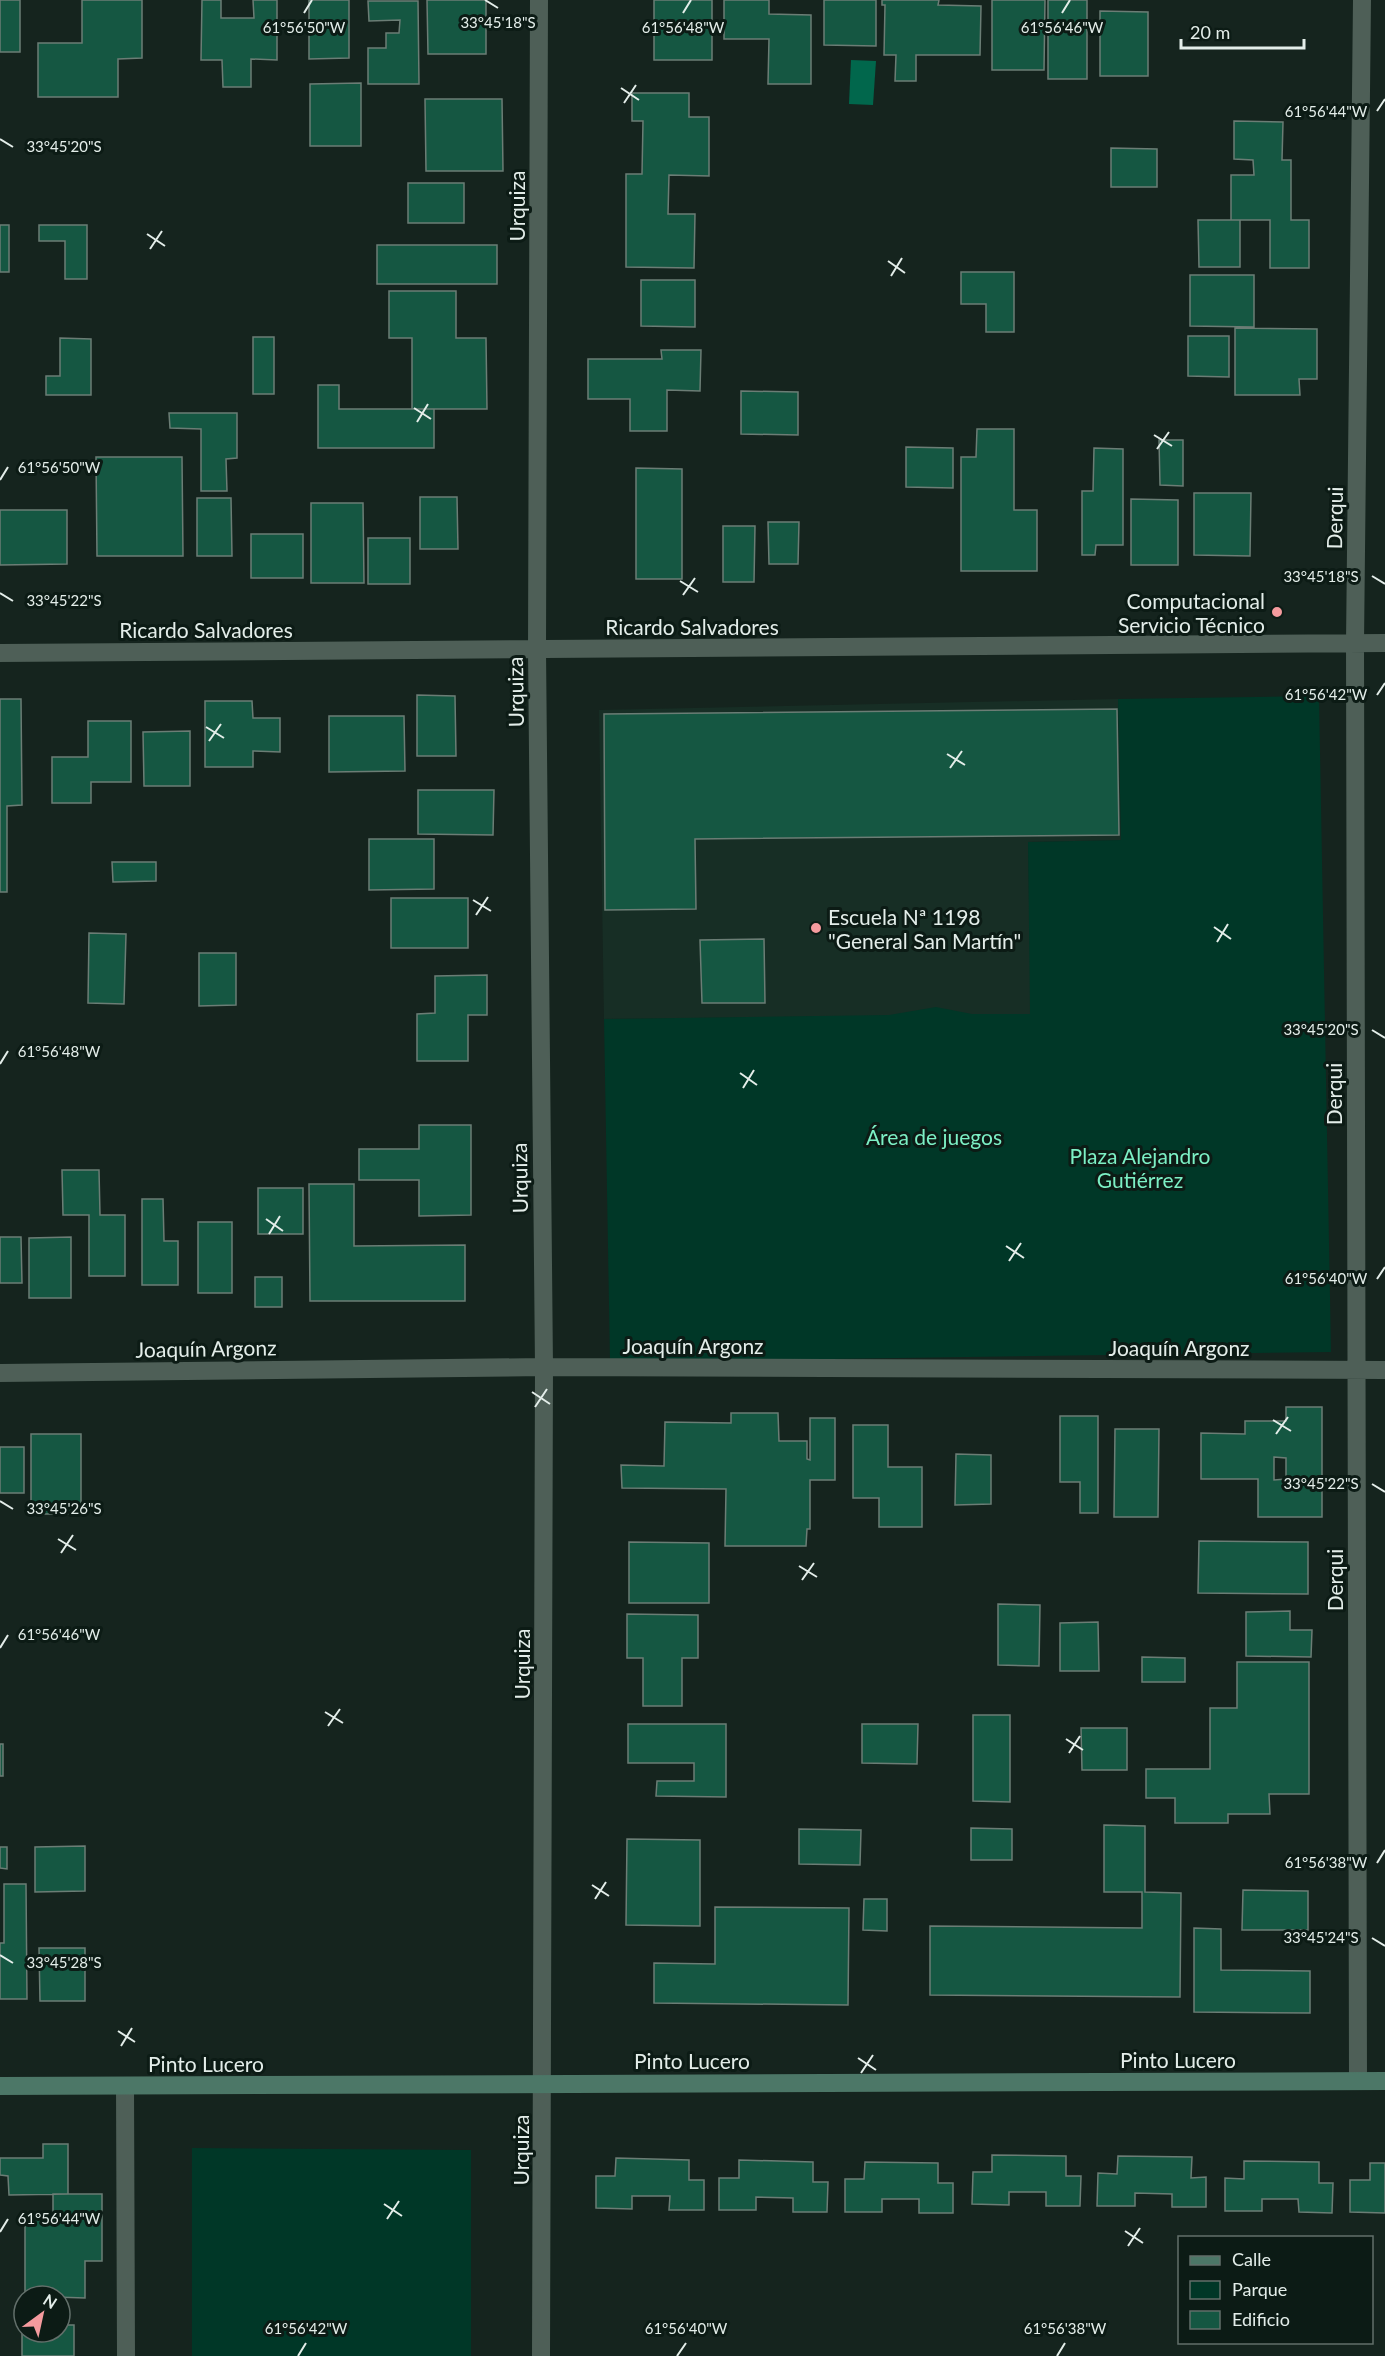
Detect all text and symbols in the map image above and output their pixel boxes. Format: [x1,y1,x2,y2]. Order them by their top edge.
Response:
scale bar [1181,12,1304,50]
text: 33°45'18"S [460,13,536,31]
text: 61°56'50"W [263,18,346,36]
text: 61°56'48"W [642,18,725,36]
text: 61°56'46"W [1021,18,1104,36]
text: 20 m [1190,21,1230,43]
text: 61°56'44"W [1285,102,1368,120]
text: 33°45'20"S [26,137,102,155]
street label: Urquiza [504,171,529,241]
text: 61°56'50"W [18,458,101,476]
street label: Derqui [1321,486,1347,550]
text: 33°45'18"S [1283,567,1359,585]
place label: Computacional Servicio Técnico [1118,588,1265,637]
text: 33°45'22"S [26,591,102,609]
marker: Computacional Servicio Técnico [1270,605,1284,619]
street label: Ricardo Salvadores [605,614,779,639]
street label: Ricardo Salvadores [119,617,293,642]
street label: Urquiza [502,656,528,728]
text: 61°56'42"W [1285,685,1368,703]
place label: Escuela Nª 1198 "General San Martín" [828,904,1021,953]
marker: Escuela Nª 1198 "General San Martín" [809,921,823,935]
text: 33°45'20"S [1283,1020,1359,1038]
text: 61°56'48"W [18,1042,101,1060]
street label: Derqui [1321,1063,1346,1125]
park label: Área de juegos [866,1124,1002,1149]
street label: Urquiza [506,1142,532,1214]
park label: Plaza Alejandro Gutiérrez [1070,1143,1211,1192]
text: 61°56'40"W [1285,1269,1368,1287]
street label: Joaquín Argonz [622,1333,764,1358]
street label: Joaquín Argonz [135,1334,277,1362]
street label: Joaquín Argonz [1108,1335,1250,1360]
text: 33°45'22"S [1283,1474,1359,1492]
text: 33°45'26"S [26,1499,102,1517]
street label: Derqui [1322,1549,1347,1611]
text: 61°56'46"W [18,1625,101,1643]
street label: Urquiza [509,1629,534,1699]
text: 61°56'38"W [1285,1853,1368,1871]
text: 33°45'24"S [1283,1928,1359,1946]
text: 33°45'28"S [26,1953,102,1971]
street label: Pinto Lucero [1120,2047,1236,2072]
street label: Pinto Lucero [634,2048,750,2073]
street label: Pinto Lucero [148,2051,264,2076]
street label: Urquiza [508,2115,533,2185]
text: 61°56'44"W [18,2209,101,2227]
legend [1178,2236,1373,2344]
text: Calle [1232,2248,1271,2270]
text: Parque [1232,2278,1287,2300]
north arrow [12,2284,72,2344]
text: N [40,2290,61,2312]
text: Edificio [1232,2308,1290,2330]
text: 61°56'42"W [265,2319,348,2337]
text: 61°56'40"W [645,2319,728,2337]
text: 61°56'38"W [1024,2319,1107,2337]

